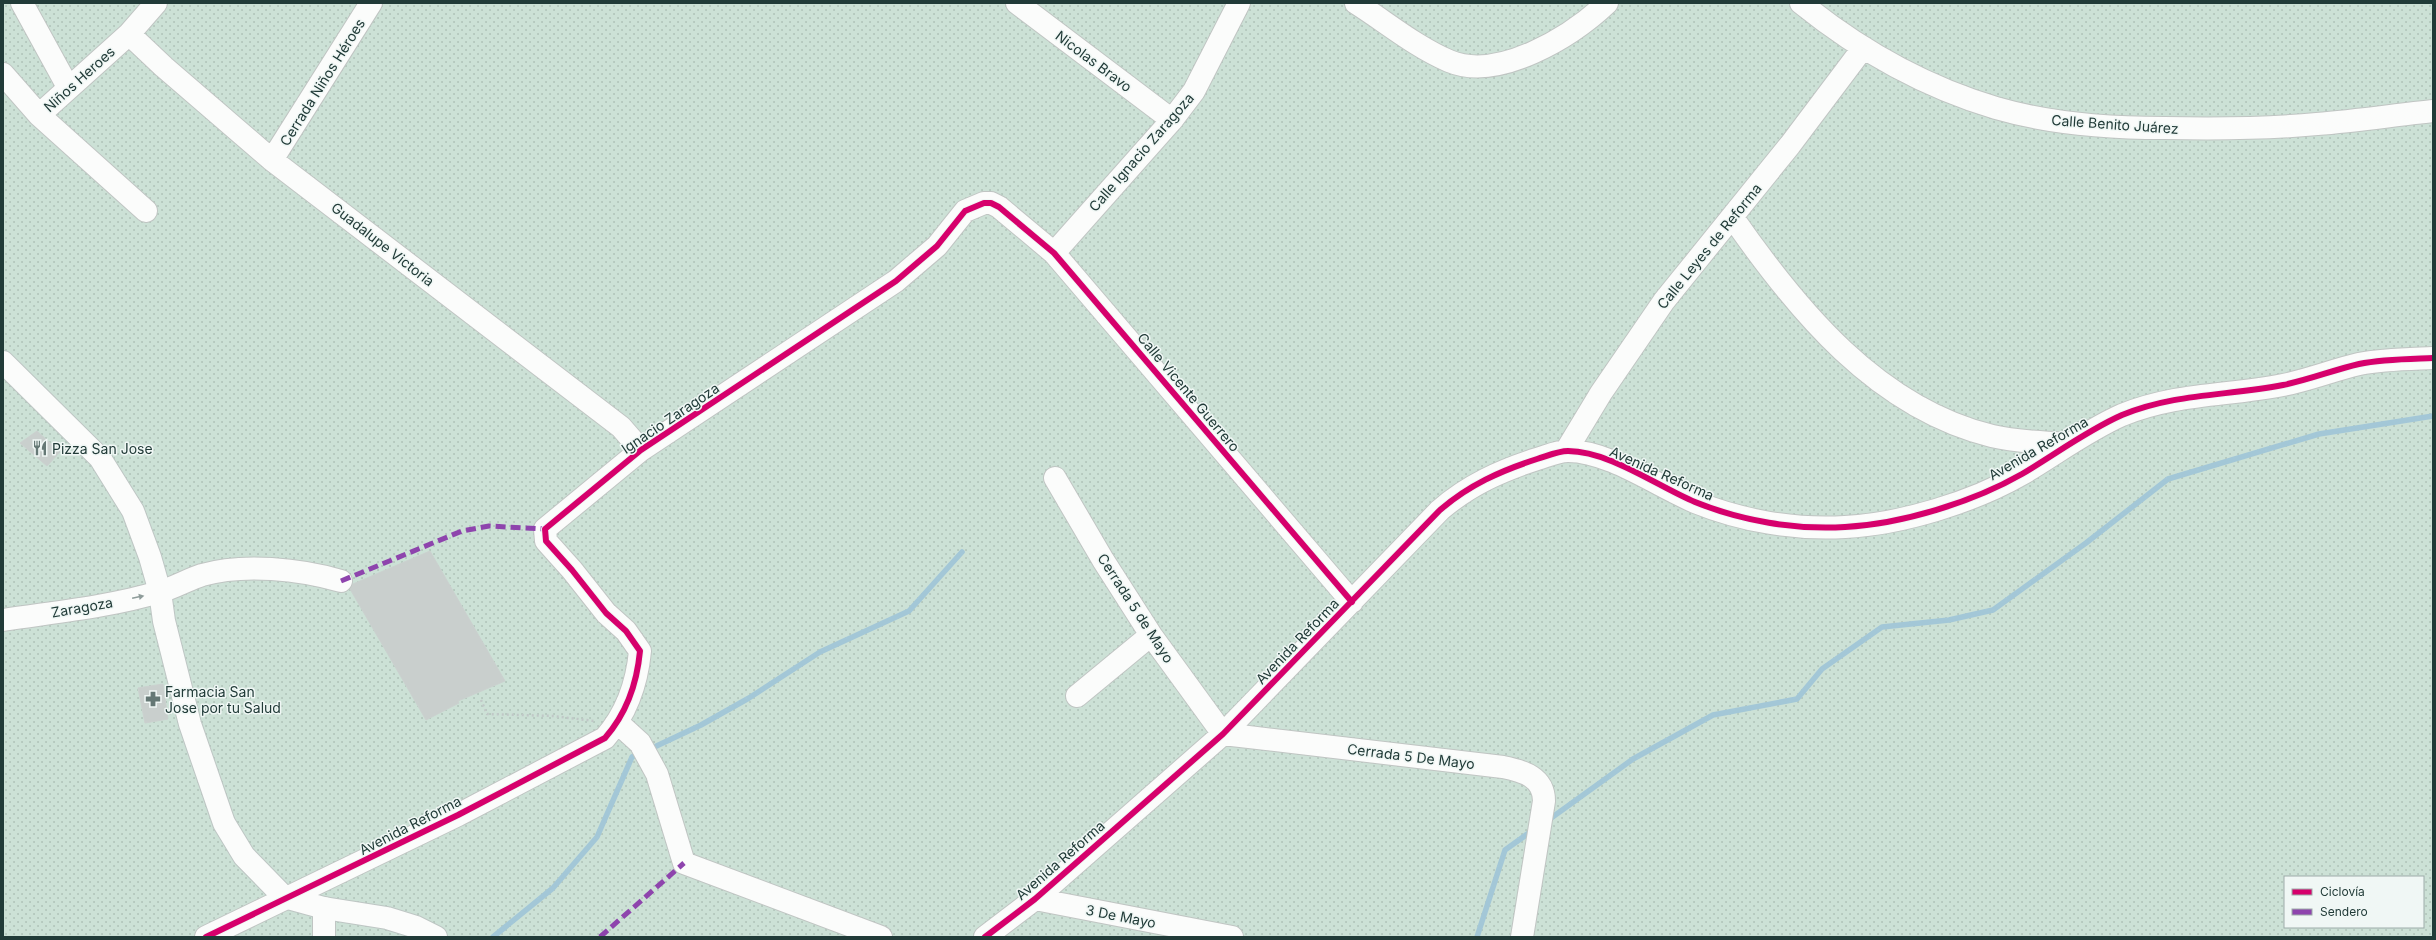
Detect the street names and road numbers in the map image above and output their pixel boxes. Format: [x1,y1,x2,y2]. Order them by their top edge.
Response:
street label: Cerrada Niños Héroes [276,15,368,149]
street label: Nicolas Bravo [1053,27,1135,95]
street label: Niños Heroes [40,43,118,115]
street label: Calle Ignacio Zaragoza [1085,89,1197,215]
street label: Calle Benito Juárez [2051,111,2179,137]
street label: Calle Leyes de Reforma [1653,180,1765,312]
street label: Guadalupe Victoria [328,199,438,289]
street label: Calle Vicente Guerrero [1134,329,1244,455]
street label: Ignacio Zaragoza [618,379,722,457]
street label: Avenida Reforma [1985,413,2091,483]
street label: Avenida Reforma [1607,442,1717,504]
street label: Cerrada 5 de Mayo [1094,550,1178,666]
street label: Zaragoza [50,593,114,621]
street label: Avenida Reforma [1252,595,1342,687]
street label: Cerrada 5 De Mayo [1346,740,1476,772]
street label: Avenida Reforma [356,792,464,858]
street label: Avenida Reforma [1012,817,1108,903]
street label: 3 De Mayo [1084,901,1158,931]

